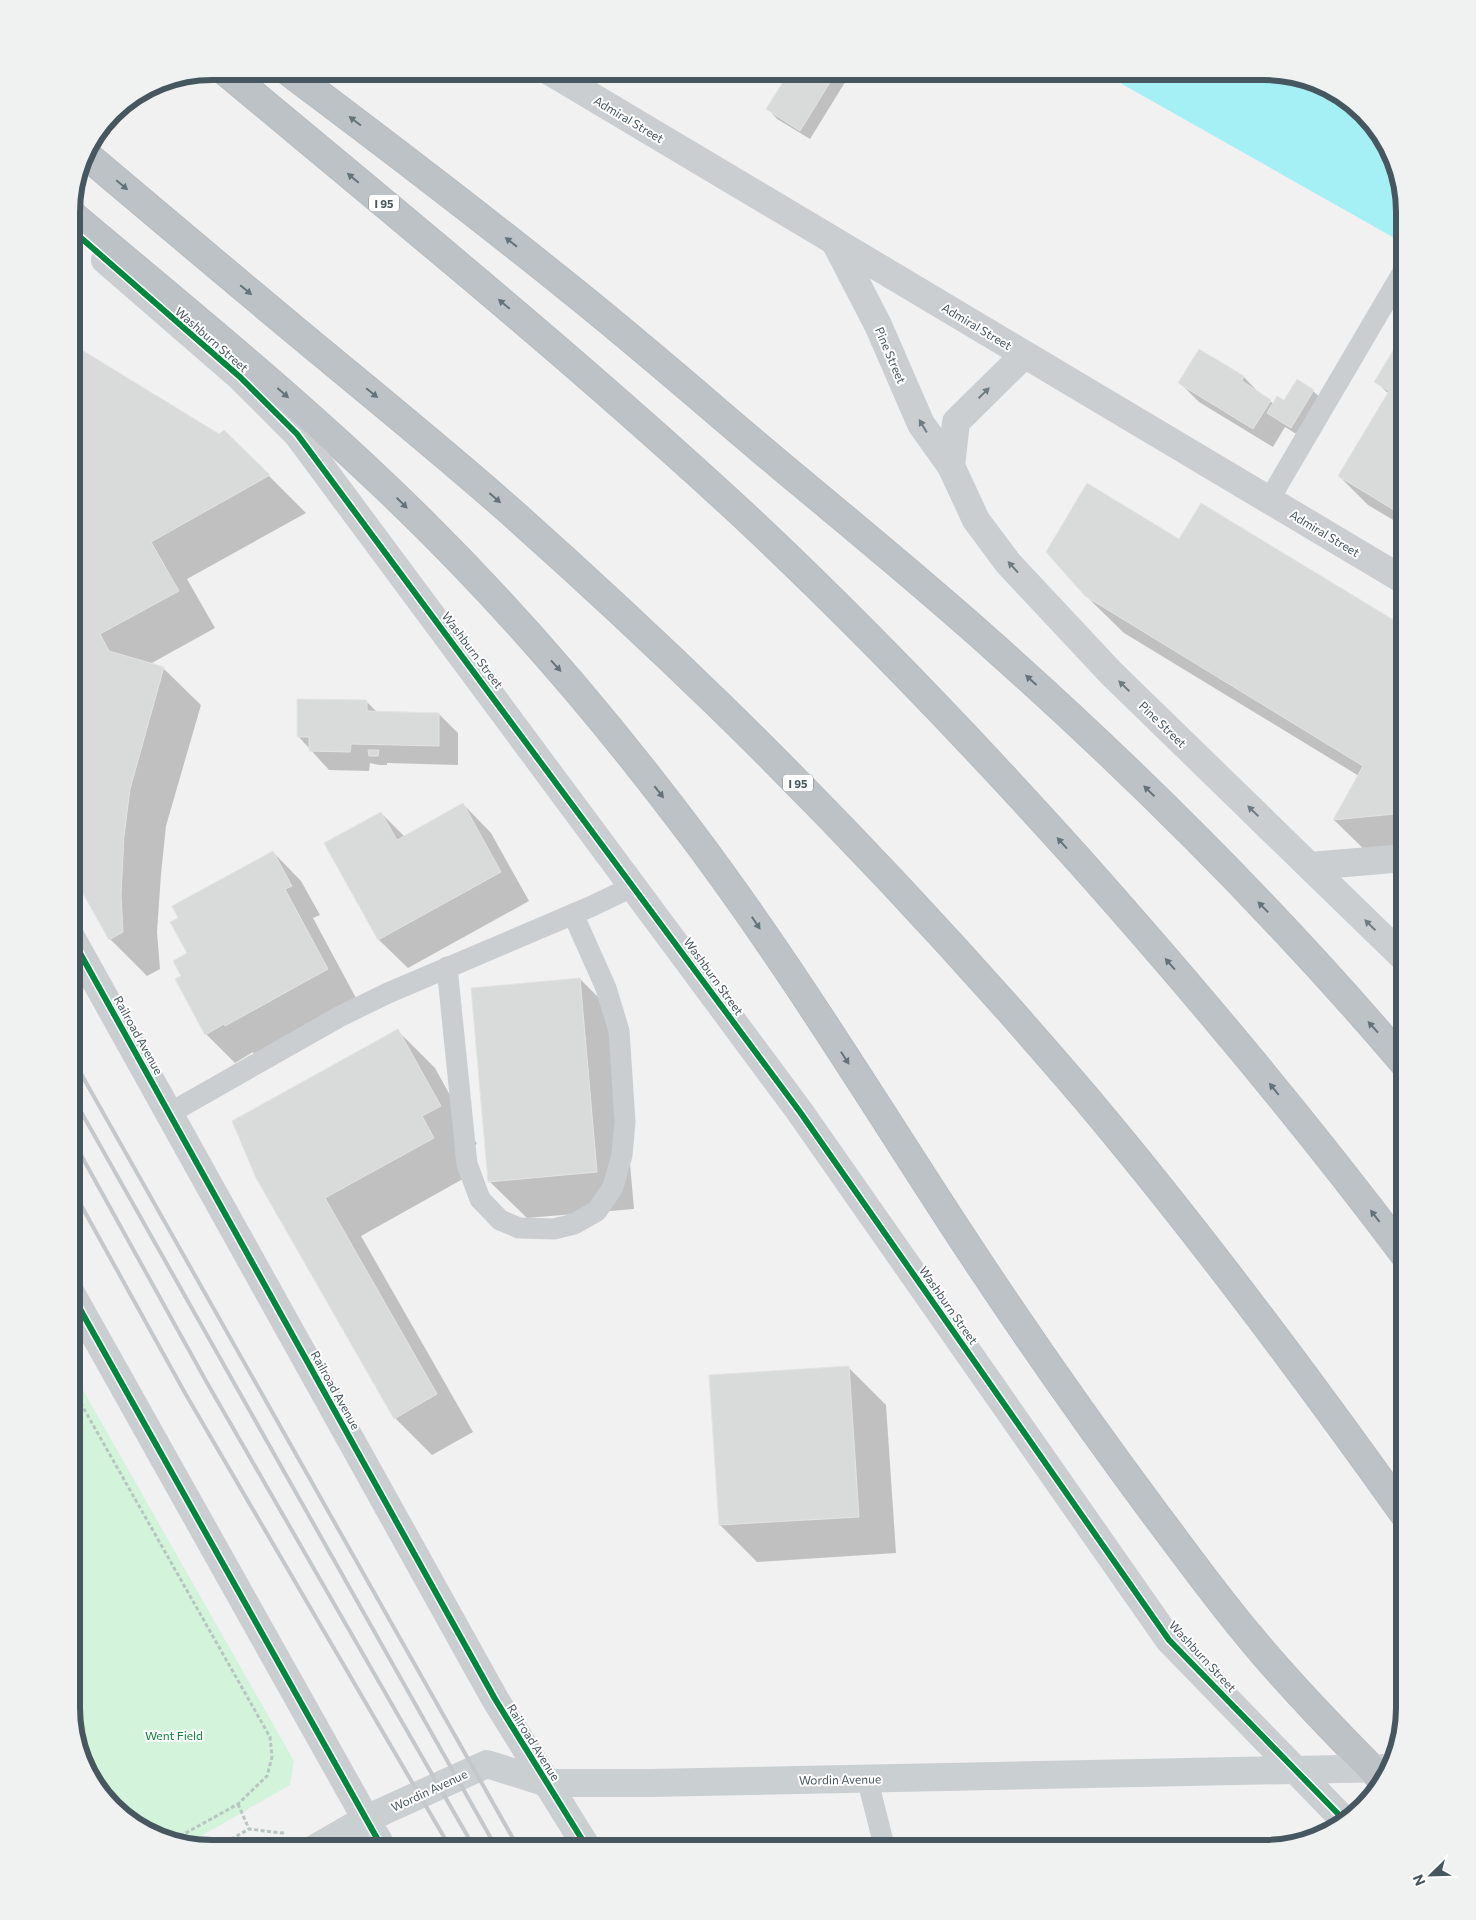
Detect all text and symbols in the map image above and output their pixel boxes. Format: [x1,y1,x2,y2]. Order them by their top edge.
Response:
street label: Admiral Street [592,93,666,145]
one-way arrow [348,116,362,126]
one-way arrow [346,172,359,183]
one-way arrow [116,179,128,190]
road number: I 95 [369,194,399,212]
one-way arrow [505,236,518,247]
one-way arrow [240,284,253,295]
one-way arrow [498,299,511,310]
street label: Admiral Street [940,300,1014,352]
street label: Washburn Street [173,304,251,374]
street label: Pine Street [873,325,909,385]
one-way arrow [276,387,288,399]
one-way arrow [365,388,378,399]
one-way arrow [978,388,990,400]
one-way arrow [918,419,927,432]
one-way arrow [489,493,502,504]
one-way arrow [396,497,408,509]
street label: Admiral Street [1288,507,1362,559]
one-way arrow [1007,562,1019,574]
street label: Washburn Street [440,609,506,691]
one-way arrow [550,660,561,672]
one-way arrow [1025,674,1037,686]
one-way arrow [1119,680,1131,692]
street label: Pine Street [1137,698,1190,750]
road number: I 95 [783,774,813,791]
one-way arrow [654,785,664,799]
one-way arrow [1143,785,1155,797]
one-way arrow [1247,806,1259,818]
one-way arrow [1057,836,1068,849]
one-way arrow [1257,901,1269,913]
one-way arrow [751,916,761,929]
one-way arrow [1364,919,1376,931]
street label: Washburn Street [681,935,747,1017]
one-way arrow [1164,959,1176,971]
street label: Railroad Avenue [112,993,166,1077]
one-way arrow [1367,1021,1379,1033]
one-way arrow [841,1051,850,1065]
one-way arrow [1269,1083,1280,1096]
one-way arrow [1370,1210,1381,1223]
street label: Washburn Street [917,1263,981,1347]
street label: Railroad Avenue [309,1348,363,1432]
street label: Washburn Street [1167,1618,1240,1694]
street label: Railroad Avenue [505,1701,563,1783]
park label: Went Field [145,1728,203,1742]
street label: Wordin Avenue [389,1766,469,1814]
street label: Wordin Avenue [799,1771,881,1787]
north arrow [1406,1850,1456,1900]
text: N [1409,1872,1428,1888]

